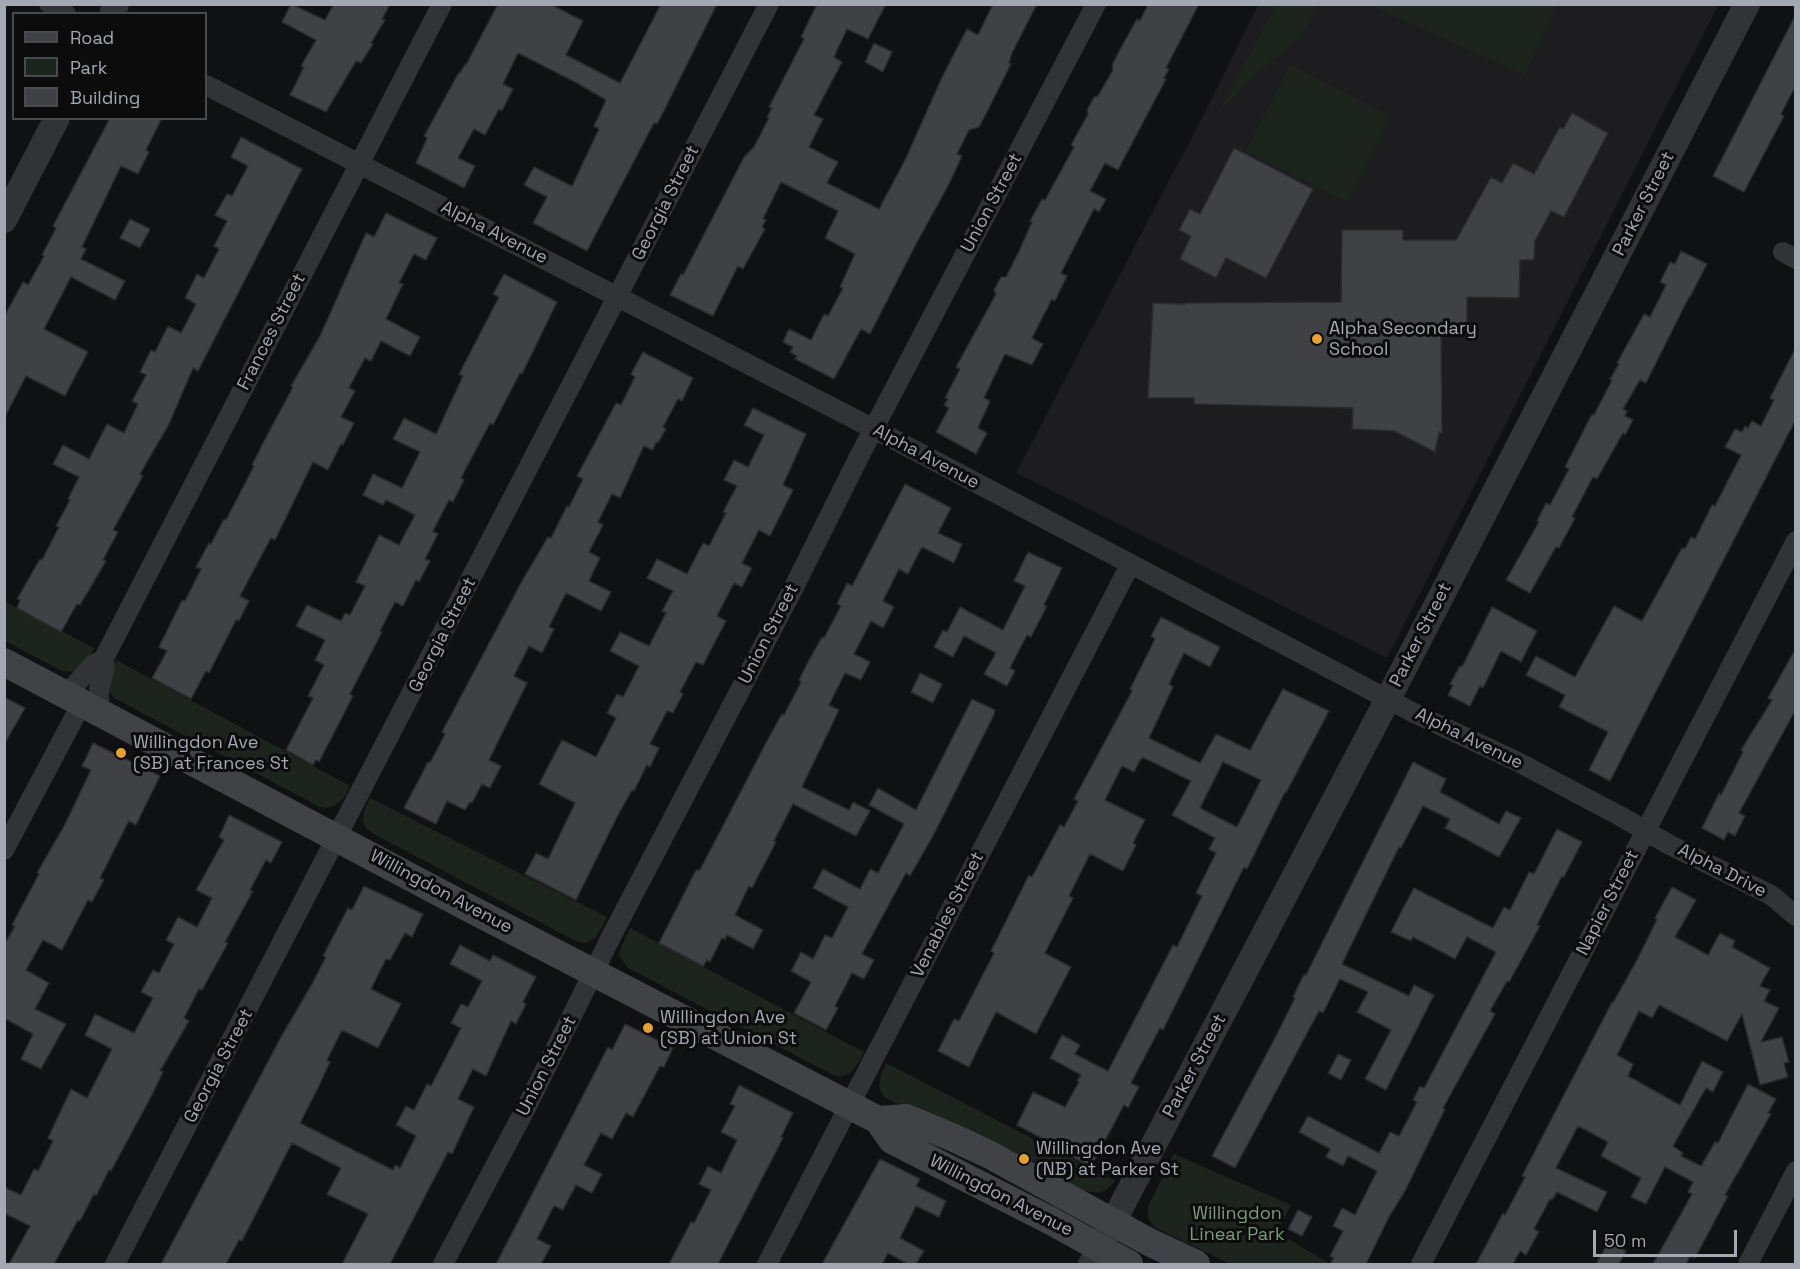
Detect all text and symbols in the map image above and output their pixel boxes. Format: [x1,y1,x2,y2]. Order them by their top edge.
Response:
legend [12,12,207,120]
text: Road [70,26,114,49]
text: Park [70,56,107,79]
text: Building [70,86,140,109]
street label: Georgia Street [628,142,704,264]
street label: Parker Street [1608,148,1680,260]
street label: Union Street [957,150,1027,256]
street label: Alpha Avenue [437,197,551,269]
street label: Frances Street [233,270,311,394]
place label: Alpha Secondary School [1329,318,1477,360]
marker: Alpha Secondary School [1310,332,1324,346]
street label: Alpha Avenue [869,420,983,494]
street label: Georgia Street [405,574,481,696]
street label: Parker Street [1385,579,1457,691]
street label: Union Street [735,580,803,688]
street label: Alpha Avenue [1412,704,1526,774]
place label: Willingdon Ave (SB) at Frances St [133,732,289,774]
marker: Willingdon Ave (SB) at Frances St [114,746,128,760]
street label: Alpha Drive [1674,839,1770,903]
street label: Willingdon Avenue [366,845,516,939]
street label: Napier Street [1572,847,1644,959]
street label: Venables Street [907,848,989,982]
street label: Georgia Street [180,1005,258,1127]
place label: Willingdon Ave (SB) at Union St [660,1007,797,1050]
street label: Parker Street [1159,1011,1231,1121]
street label: Union Street [513,1012,581,1120]
marker: Willingdon Ave (SB) at Union St [641,1021,655,1035]
place label: Willingdon Ave (NB) at Parker St [1036,1138,1179,1180]
street label: Willingdon Avenue [926,1151,1076,1241]
marker: Willingdon Ave (NB) at Parker St [1017,1152,1031,1166]
park label: Willingdon Linear Park [1189,1203,1285,1246]
scale bar [1596,1218,1740,1256]
text: 50 m [1604,1229,1646,1252]

